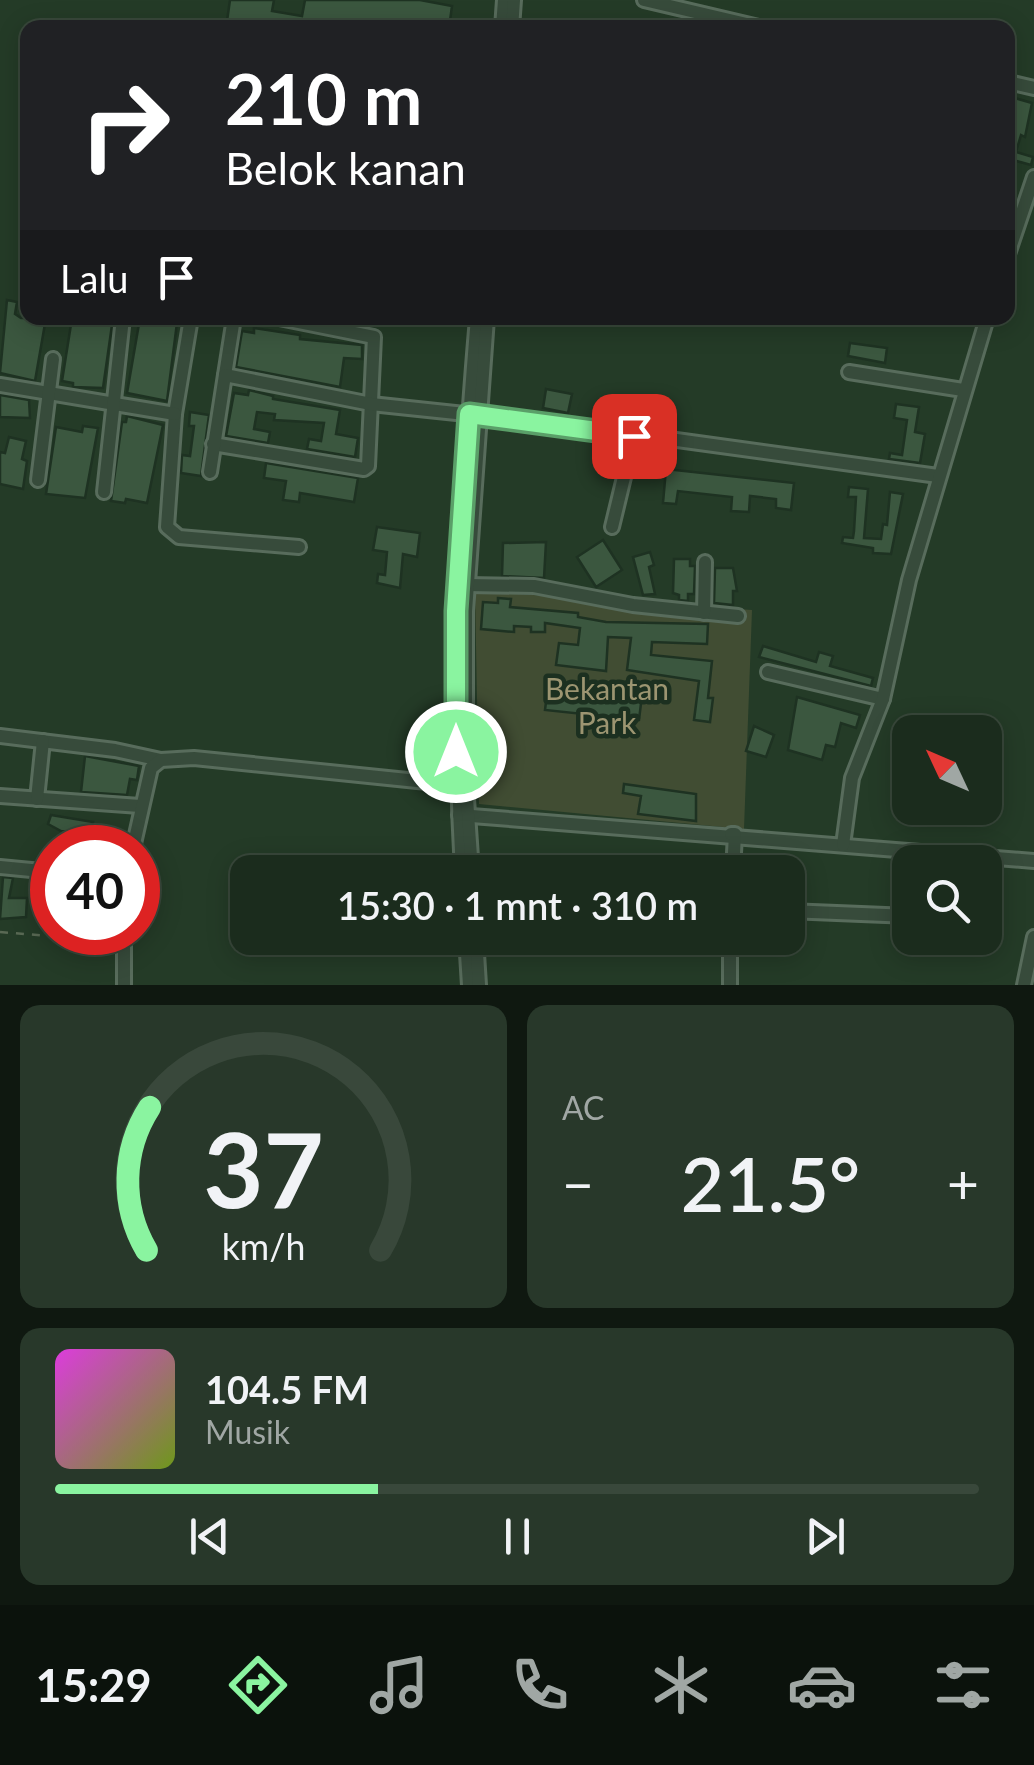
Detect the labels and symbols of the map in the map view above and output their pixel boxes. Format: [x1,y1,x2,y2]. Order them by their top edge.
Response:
pin [592,394,677,479]
park label: Bekantan Park [545,670,669,740]
position arrow [404,700,508,804]
north arrow [892,715,1002,825]
speed limit sign: 40 [30,825,160,955]

